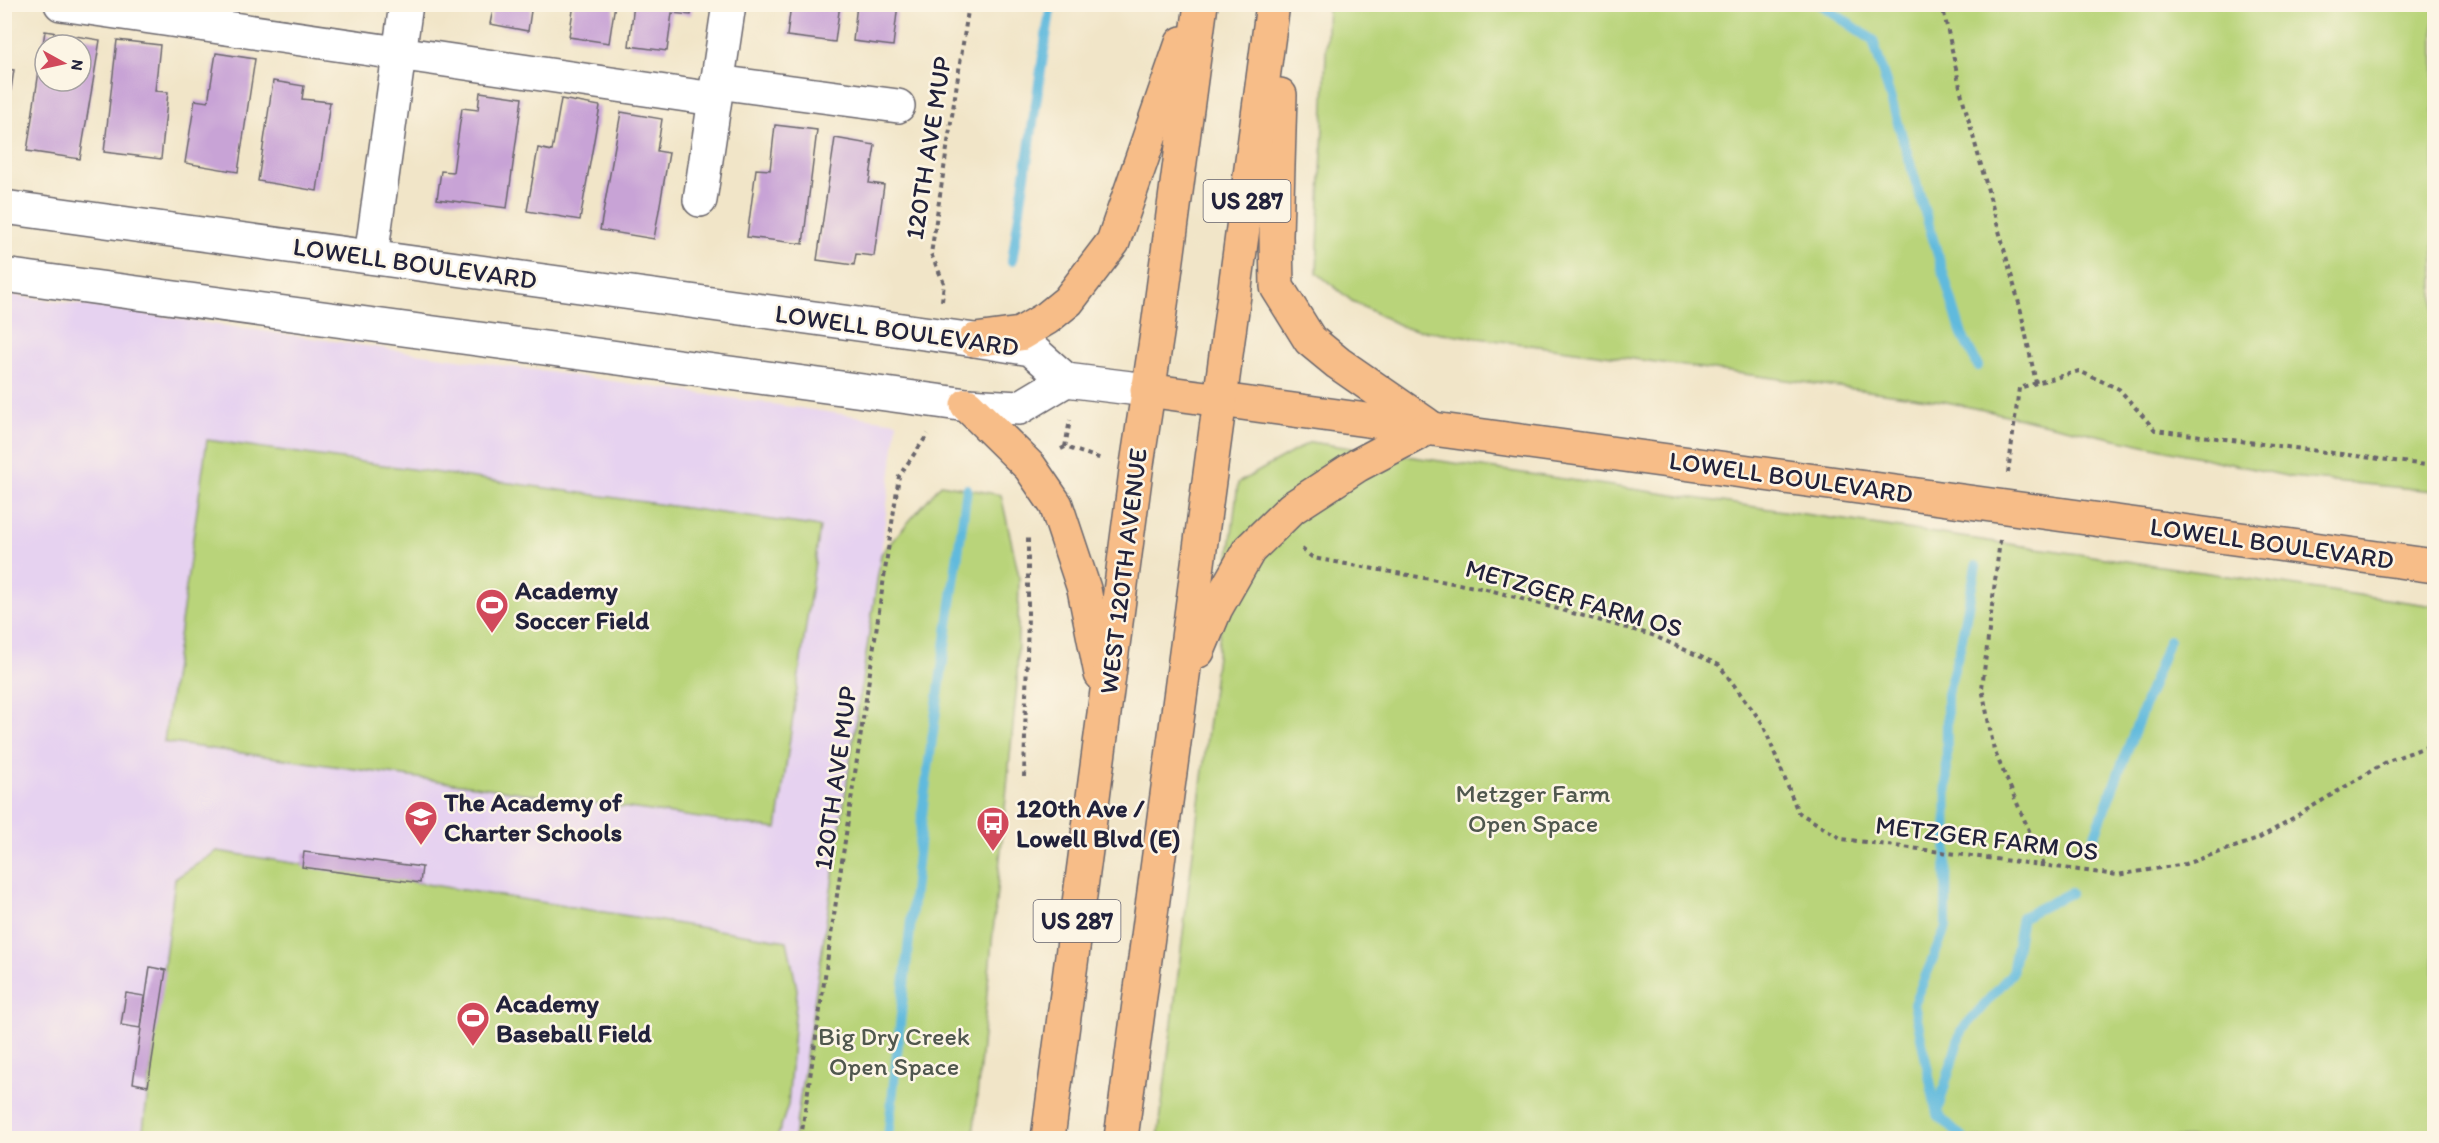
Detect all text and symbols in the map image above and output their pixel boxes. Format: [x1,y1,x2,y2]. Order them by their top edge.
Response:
north arrow [33,33,93,93]
street label: 120TH AVE MUP [898,54,958,242]
text: N [67,58,88,72]
road number: US 287 [1204,180,1290,222]
street label: LOWELL BOULEVARD [291,230,539,296]
street label: LOWELL BOULEVARD [773,297,1021,363]
street label: LOWELL BOULEVARD [1667,444,1915,510]
street label: WEST 120TH AVENUE [1092,446,1154,696]
street label: LOWELL BOULEVARD [2148,510,2396,576]
street label: METZGER FARM OS [1462,552,1686,644]
place label: Academy Soccer Field [514,574,650,636]
sports icon: Academy Soccer Field [474,587,510,634]
street label: 120TH AVE MUP [806,684,864,872]
park label: Metzger Farm Open Space [1456,777,1611,839]
place label: The Academy of Charter Schools [443,786,623,848]
place label: 120th Ave / Lowell Blvd (E) [1016,792,1181,854]
school or university icon: The Academy of Charter Schools [403,799,439,846]
bus stop icon: 120th Ave / Lowell Blvd (E) [975,805,1011,852]
street label: METZGER FARM OS [1874,808,2100,868]
road number: US 287 [1034,900,1120,942]
place label: Academy Baseball Field [495,987,653,1049]
sports icon: Academy Baseball Field [455,1000,491,1047]
park label: Big Dry Creek Open Space [818,1020,970,1082]

